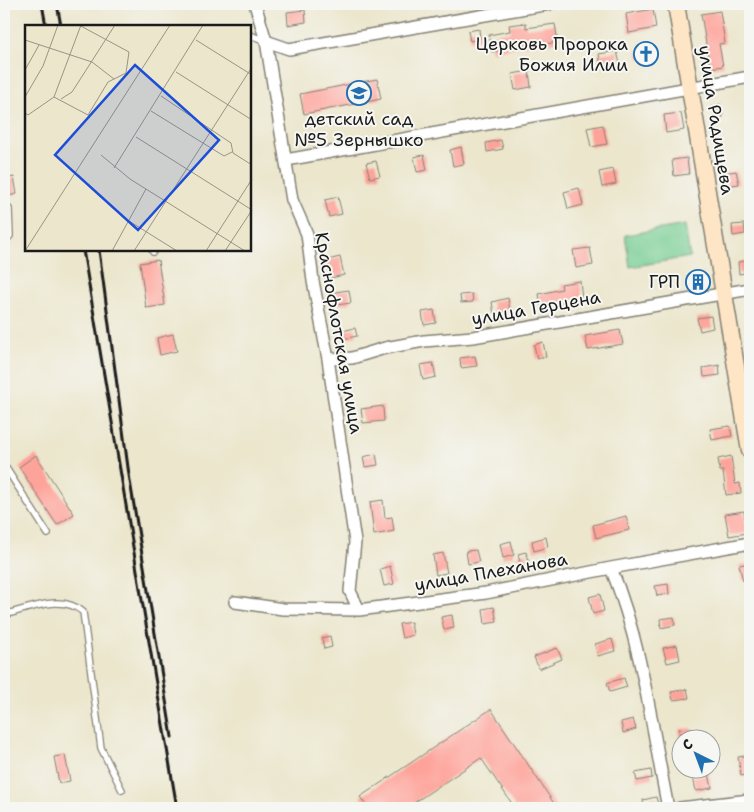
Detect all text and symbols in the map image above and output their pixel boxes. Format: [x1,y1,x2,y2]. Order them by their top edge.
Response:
inset map [25,25,251,251]
place label: Церковь Пророка Божия Илии [475,32,628,77]
church icon: Церковь Пророка Божия Илии [633,41,659,67]
street label: улица Радищева [692,43,740,197]
school or university icon: детский сад №5 Зернышко [346,80,372,106]
place label: детский сад №5 Зернышко [294,107,424,152]
street label: Краснофлотская улица [309,230,369,436]
building icon: ГРП [685,269,711,295]
place label: ГРП [649,270,680,294]
street label: улица Герцена [470,285,602,331]
street label: улица Плеханова [413,547,569,597]
north arrow [672,730,722,780]
text: С [678,735,697,754]

